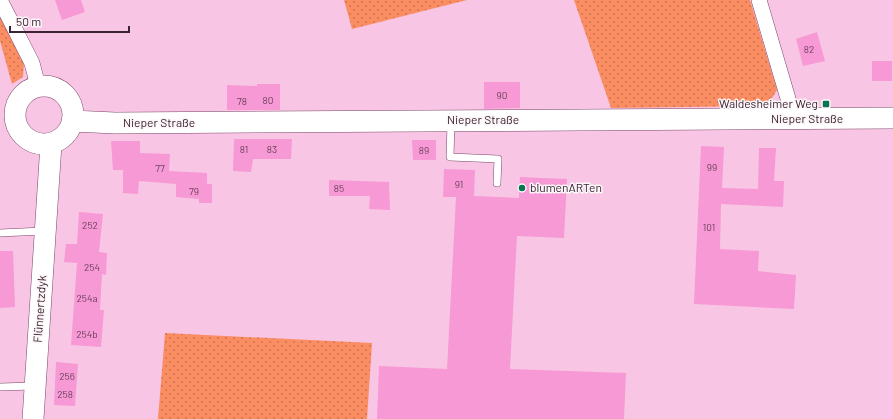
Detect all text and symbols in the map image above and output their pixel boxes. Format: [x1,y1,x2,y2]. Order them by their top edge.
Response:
scale bar [10,8,129,34]
text: 50 m [16,14,41,28]
house number: 82 [804,43,814,55]
house number: 90 [497,89,507,101]
house number: 80 [263,94,273,106]
house number: 78 [237,95,247,107]
place label: Waldesheimer Weg [719,96,818,110]
marker: Waldesheimer Weg [821,99,831,109]
street label: Nieper Straße [771,111,843,125]
street label: Nieper Straße [447,112,519,126]
street label: Nieper Straße [123,115,195,129]
house number: 81 [240,143,248,155]
house number: 83 [267,143,277,155]
house number: 89 [419,144,429,156]
house number: 99 [707,161,717,173]
house number: 77 [155,162,165,174]
house number: 91 [455,178,463,190]
place label: blumenARTen [530,180,602,194]
house number: 85 [334,182,344,194]
marker: blumenARTen [517,183,527,193]
house number: 79 [189,185,199,197]
house number: 252 [82,219,98,231]
house number: 101 [703,221,715,233]
house number: 254 [84,261,100,273]
street label: Flünnertzdyk [30,275,48,343]
house number: 254a [76,292,98,304]
house number: 254b [76,328,98,340]
house number: 256 [59,370,75,382]
house number: 258 [57,388,73,400]

